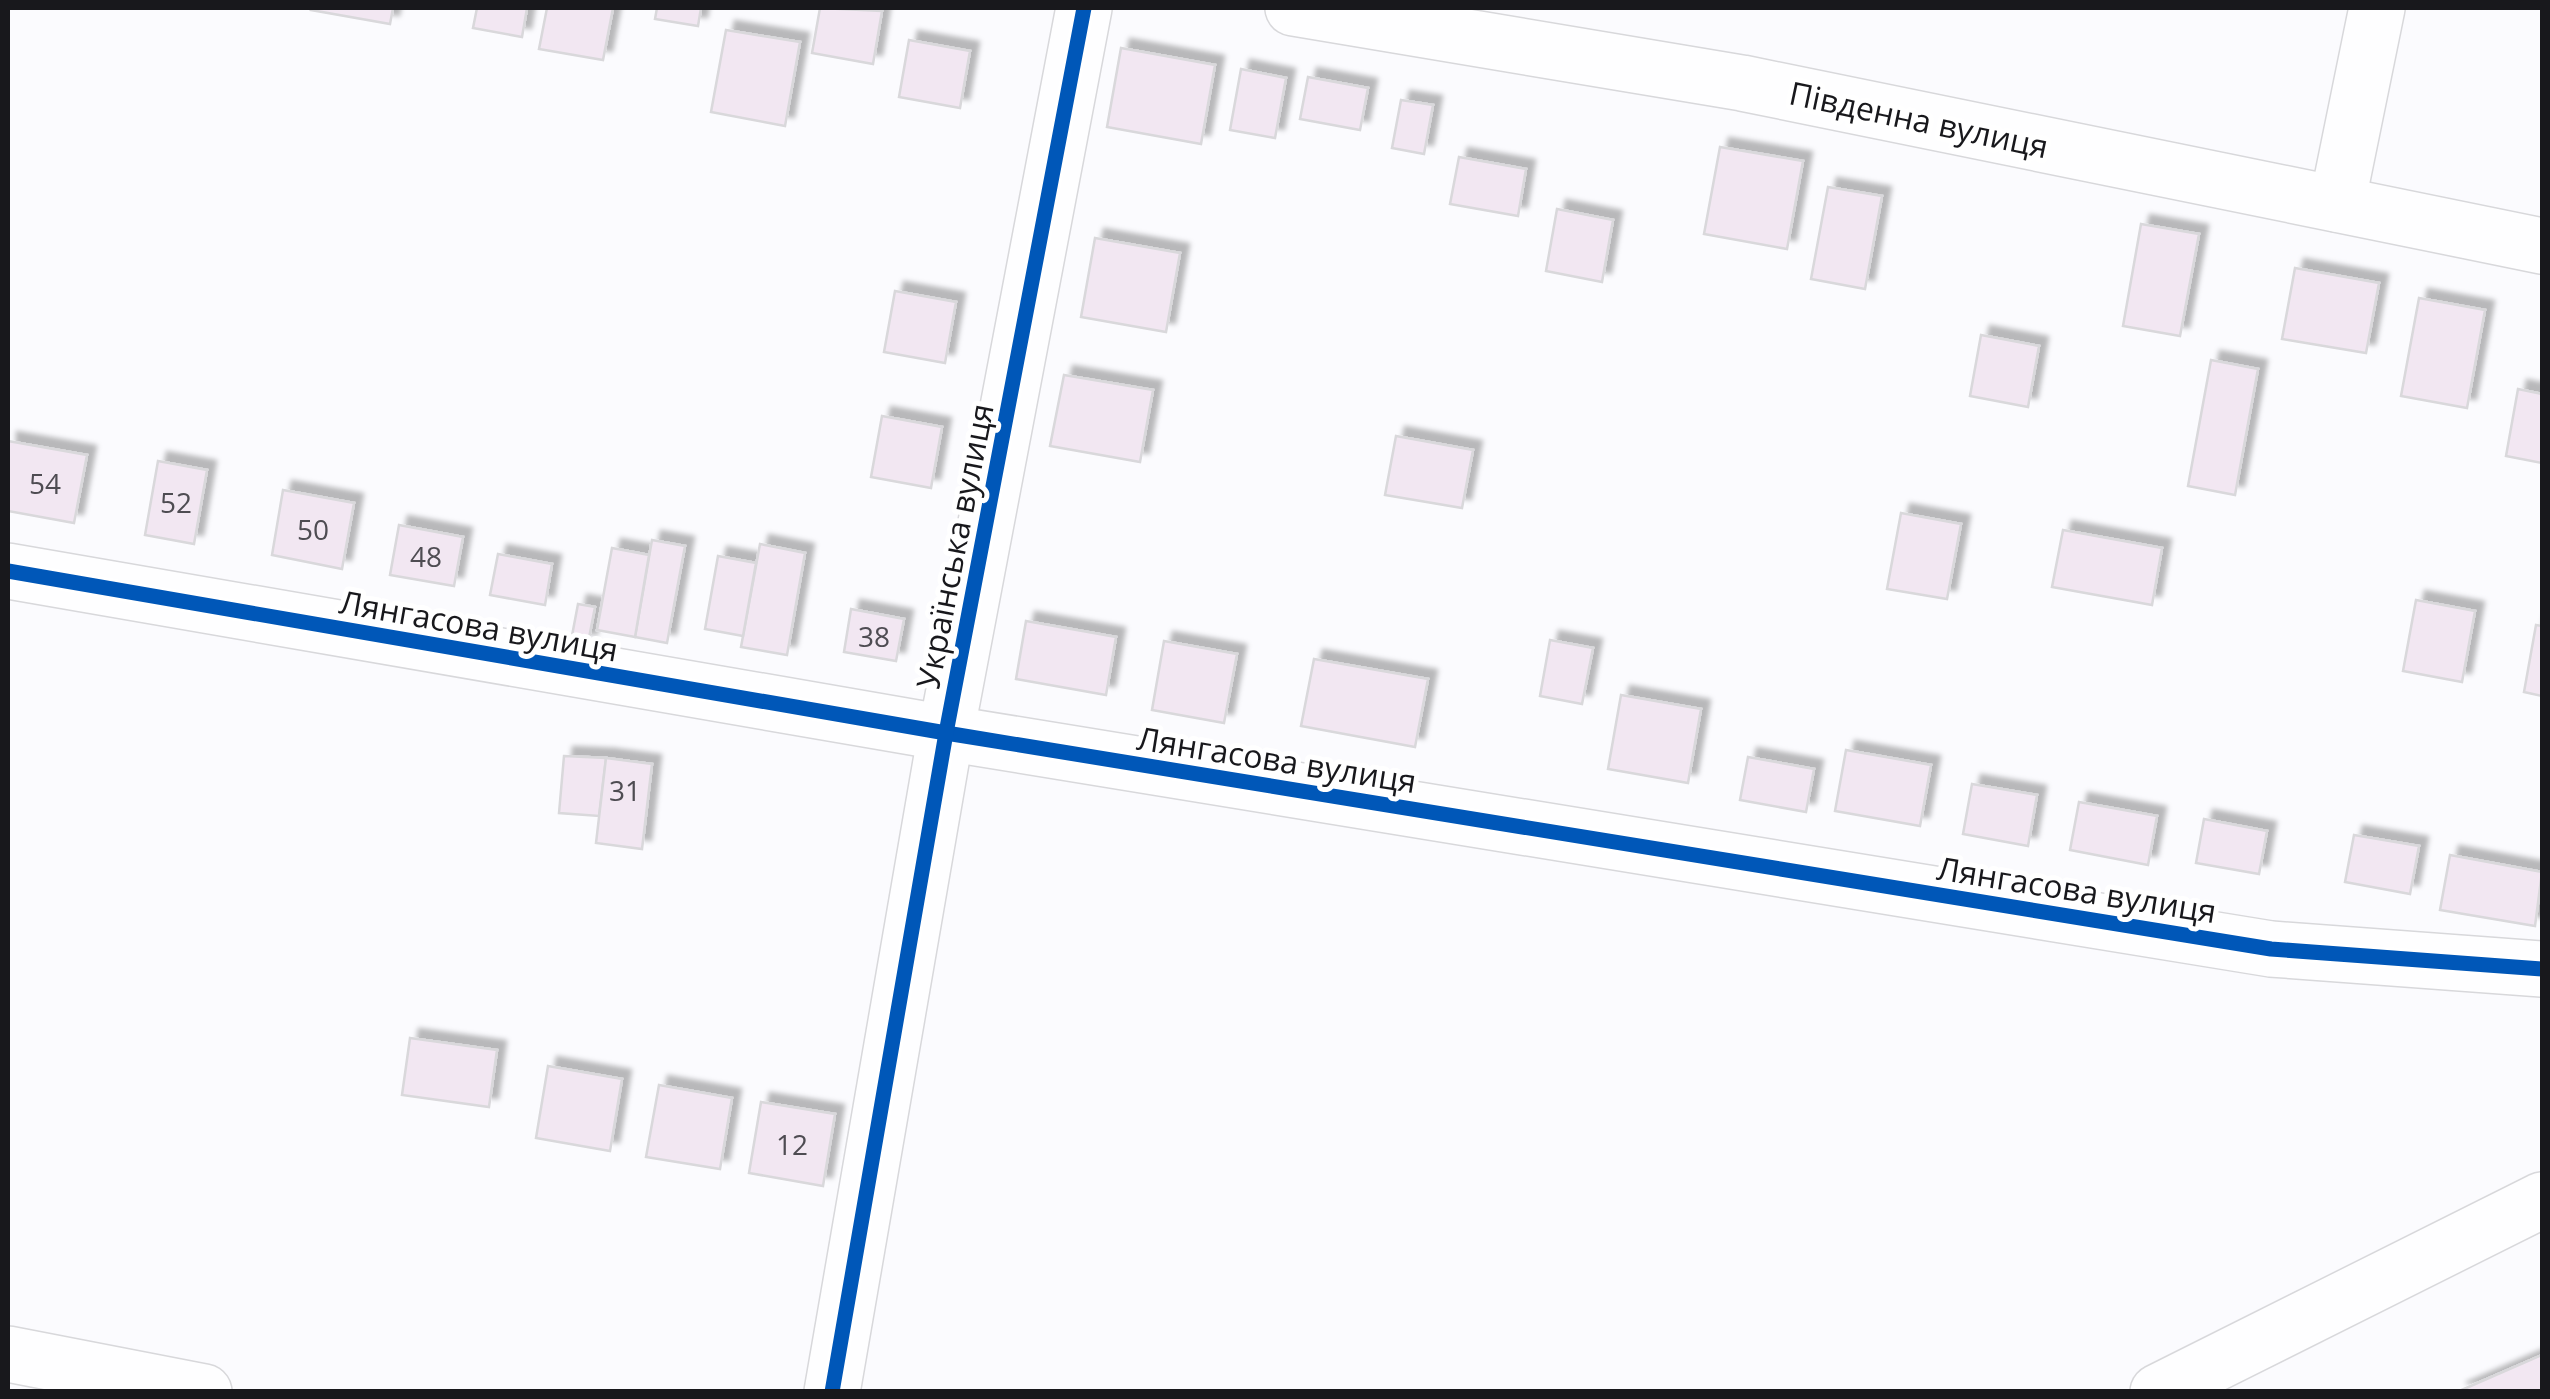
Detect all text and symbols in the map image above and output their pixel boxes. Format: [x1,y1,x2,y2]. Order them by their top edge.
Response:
street label: Південна вулиця [1786,71,2052,167]
street label: Українська вулиця [905,400,1003,692]
house number: 54 [29,464,61,502]
house number: 52 [160,483,192,521]
house number: 50 [297,510,329,548]
house number: 48 [410,537,442,575]
street label: Лянгасова вулиця [336,579,622,671]
house number: 38 [858,617,890,655]
street label: Лянгасова вулиця [1134,716,1420,802]
house number: 31 [609,771,641,809]
street label: Лянгасова вулиця [1934,846,2220,932]
house number: 12 [776,1125,808,1163]

